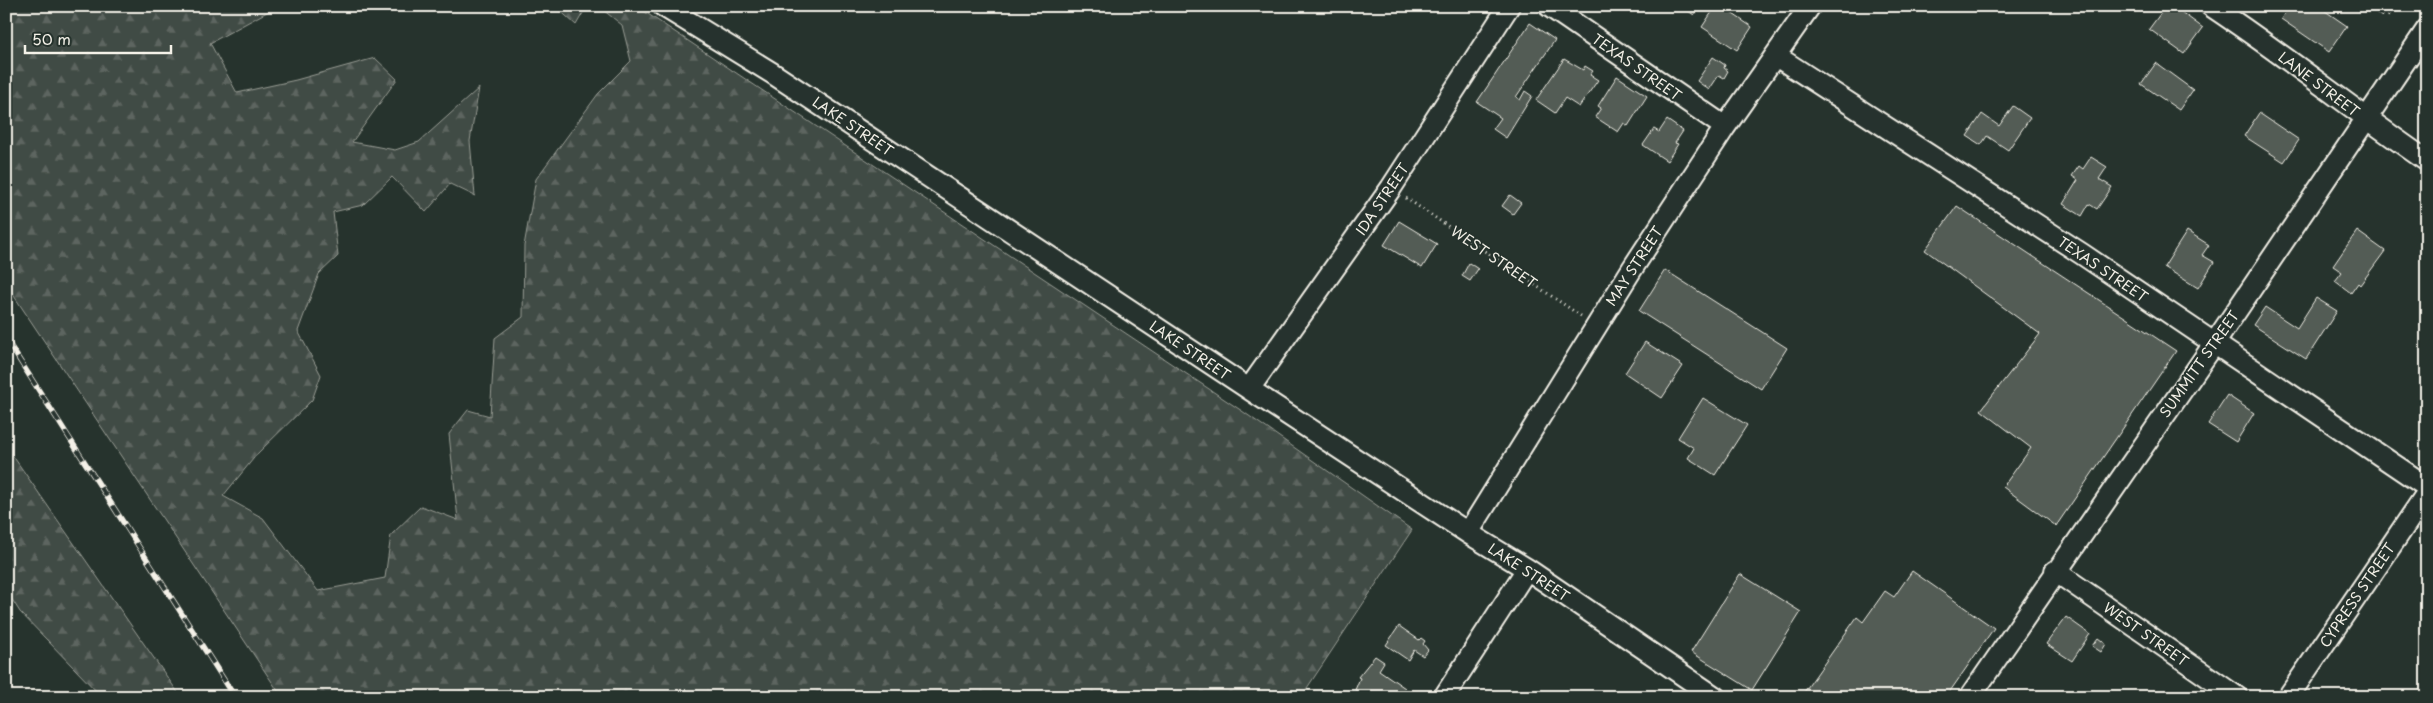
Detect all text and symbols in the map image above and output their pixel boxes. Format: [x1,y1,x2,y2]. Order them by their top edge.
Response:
scale bar [25,22,171,54]
text: 50 m [32,27,71,50]
street label: TEXAS STREET [1588,28,1686,106]
street label: LANE STREET [2274,46,2364,122]
street label: LAKE STREET [808,91,898,161]
street label: IDA STREET [1350,158,1414,239]
street label: WEST STREET [1447,220,1542,294]
street label: MAY STREET [1600,222,1668,310]
street label: TEXAS STREET [2054,231,2152,307]
street label: SUMMITT STREET [2154,306,2244,422]
street label: LAKE STREET [1145,315,1235,385]
street label: LAKE STREET [1484,538,1574,607]
street label: CYPRESS STREET [2314,538,2400,651]
street label: WEST STREET [2099,597,2193,671]

